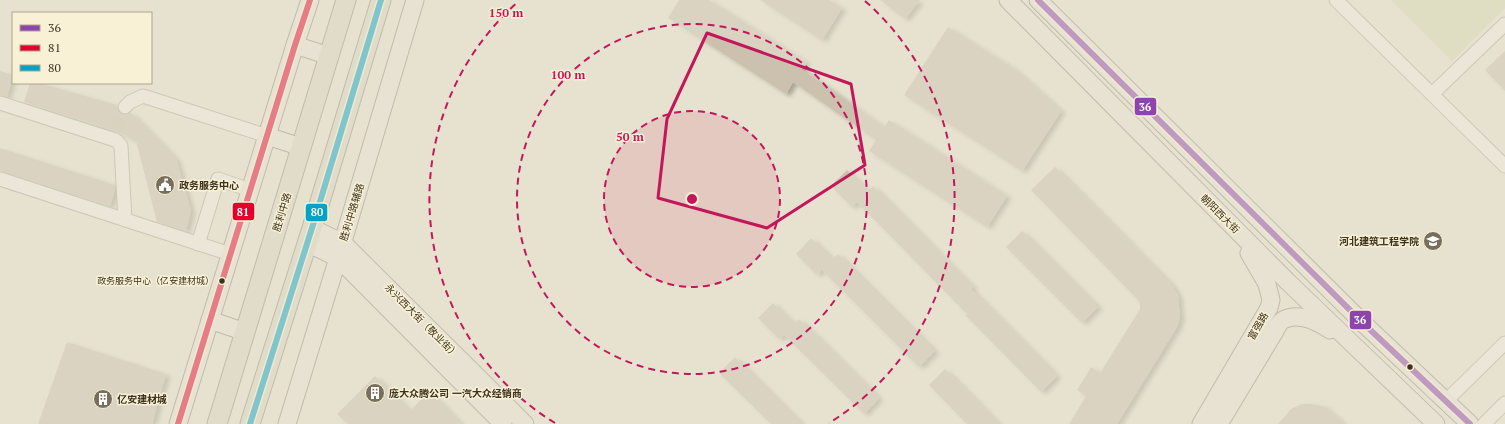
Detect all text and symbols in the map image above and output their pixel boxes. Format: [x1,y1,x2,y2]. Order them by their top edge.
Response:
text: 150 m [489,5,523,20]
legend [12,12,152,84]
text: 36 [48,20,61,35]
text: 81 [48,40,61,55]
text: 80 [48,60,61,75]
text: 100 m [551,67,585,82]
line badge: 36 [1134,97,1157,116]
text: 36 [1139,100,1151,114]
text: 50 m [616,129,644,144]
public building icon: 政务服务中心 [154,174,176,196]
place label: 政务服务中心 [179,179,239,192]
street label: 胜利中路辅路 [337,181,367,243]
street label: 胜利中路 [270,191,294,233]
centre of rings [685,192,699,206]
street label: 朝阳西大街 [1198,192,1242,236]
line badge: 81 [232,202,255,221]
line badge: 80 [305,203,328,222]
text: 81 [237,205,249,219]
text: 80 [311,205,323,219]
school or university icon: 河北建筑工程学院 [1422,230,1444,252]
place label: 河北建筑工程学院 [1339,235,1419,248]
place label: 政务服务中心（亿安建材城） [97,275,214,287]
marker: 政务服务中心（亿安建材城） [217,276,227,286]
street label: 永兴西大街（敬业街） [382,281,462,361]
street label: 富强路 [1245,310,1271,342]
line badge: 36 [1349,310,1372,330]
text: 36 [1354,313,1366,327]
unlabelled marker [1405,362,1415,372]
building icon: 庞大众腾公司 一汽大众经销商 [364,382,386,404]
place label: 庞大众腾公司 一汽大众经销商 [388,387,522,400]
building icon: 亿安建材城 [92,388,114,410]
place label: 亿安建材城 [117,393,167,406]

